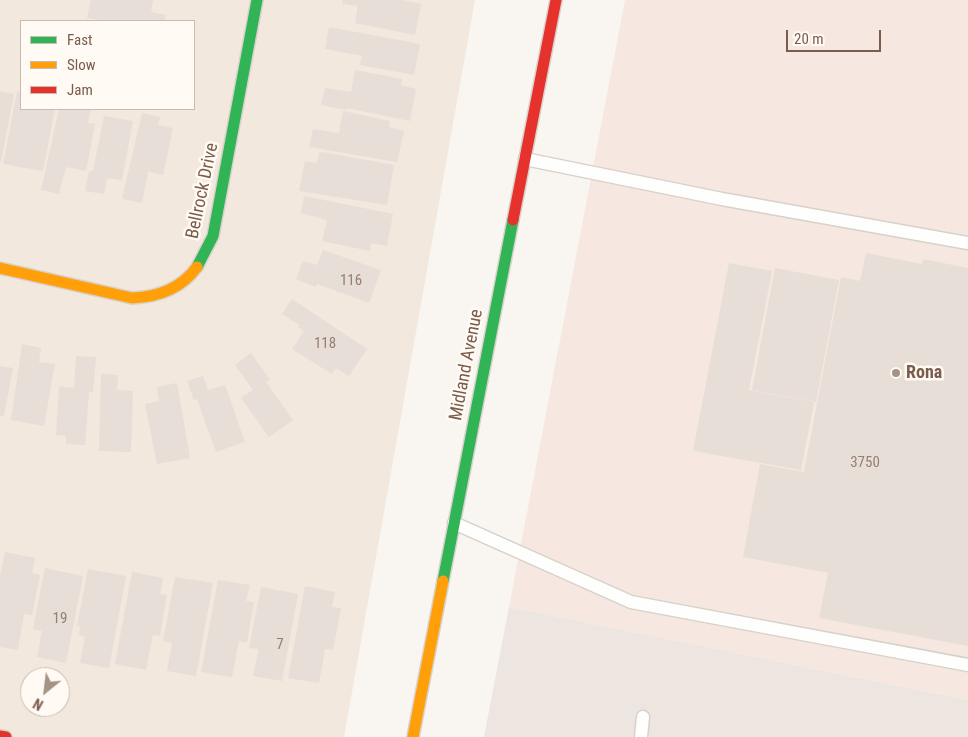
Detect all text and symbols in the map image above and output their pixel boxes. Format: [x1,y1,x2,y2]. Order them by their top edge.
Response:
legend [20,20,195,110]
scale bar [788,20,883,52]
text: 20 m [794,30,824,48]
text: Fast [67,31,92,49]
text: Slow [67,56,96,74]
text: Jam [67,81,93,99]
street label: Bellrock Drive [182,141,224,241]
house number: 116 [340,272,362,290]
street label: Midland Avenue [446,307,488,423]
house number: 118 [314,335,336,353]
place label: Rona [906,362,942,384]
marker: Rona [890,367,902,379]
house number: 3750 [850,454,880,472]
house number: 19 [53,610,67,628]
house number: 7 [276,636,284,654]
north arrow [20,667,70,717]
text: N [31,695,46,713]

